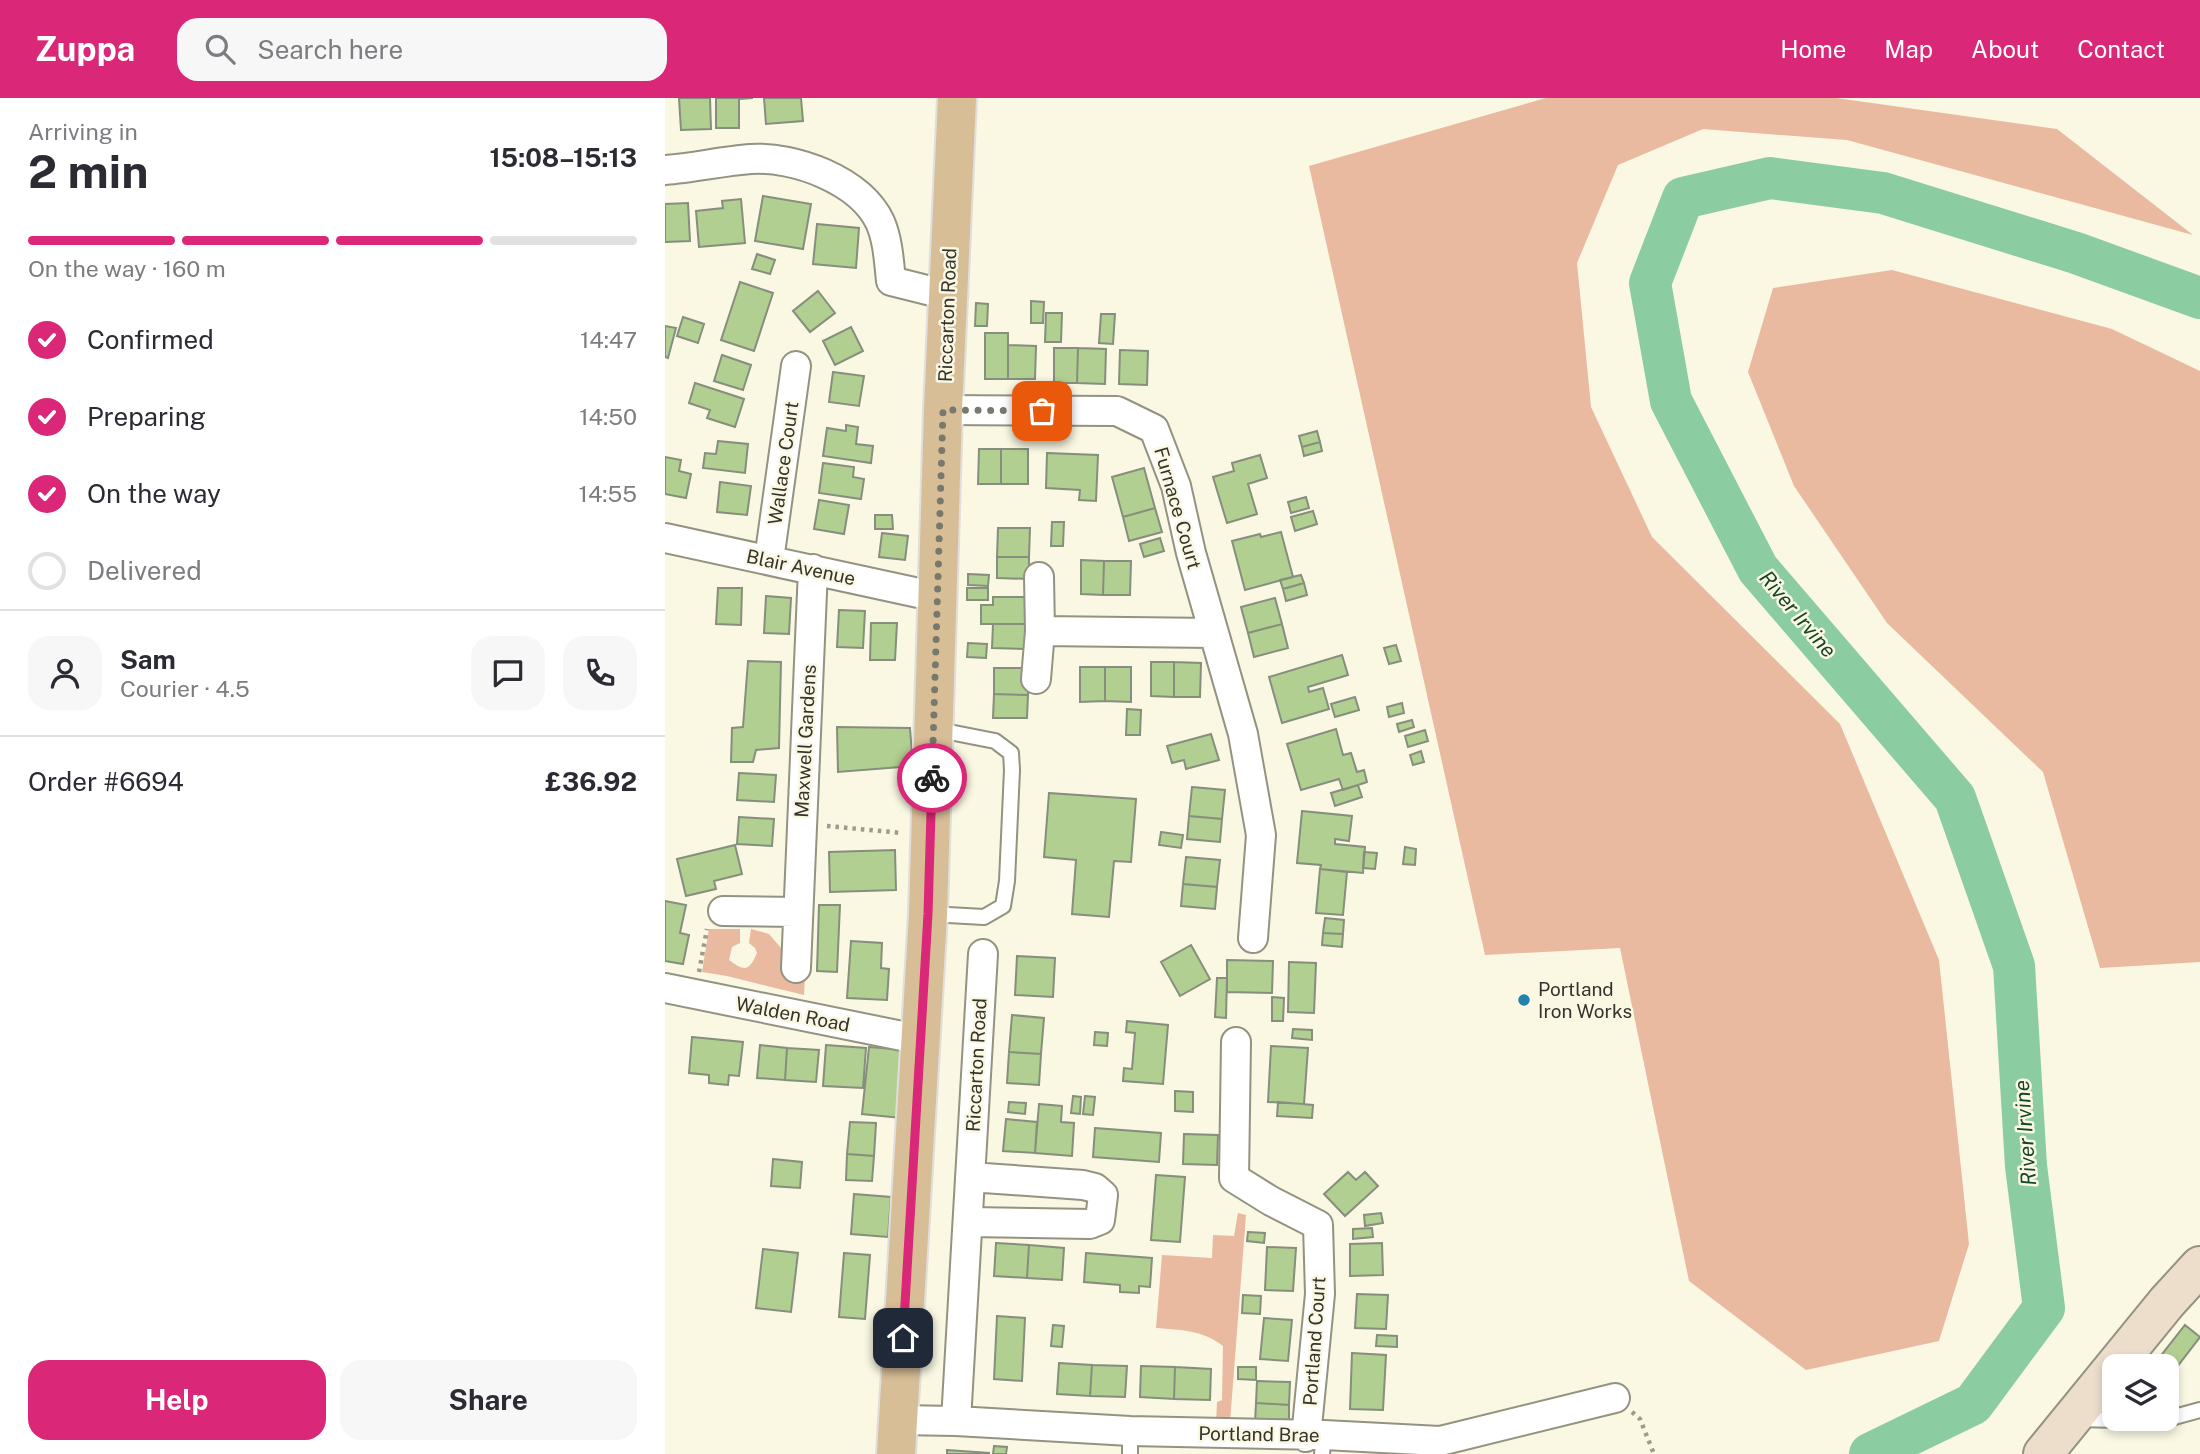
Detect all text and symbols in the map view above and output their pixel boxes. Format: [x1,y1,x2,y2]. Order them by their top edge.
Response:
search box [177,18,667,81]
text: Zuppa [35,30,135,68]
icon: search [201,30,239,68]
text: Search here [257,34,403,65]
text: Home [1780,35,1846,63]
text: Map [1884,35,1933,63]
text: About [1971,35,2039,63]
text: Contact [2077,35,2165,63]
text: Arriving in [28,118,138,145]
text: 15:08–15:13 [489,142,637,173]
text: 2 min [28,144,148,198]
street label: Riccarton Road [934,248,960,382]
text: On the way · 160 m [28,255,226,282]
icon: check [28,321,66,359]
text: Confirmed [87,324,214,355]
text: 14:47 [580,326,637,353]
pin [1012,381,1072,441]
icon: bag [1023,392,1061,430]
icon: check [28,398,66,436]
street label: Wallace Court [763,400,803,526]
text: Preparing [87,401,206,432]
text: 14:50 [579,403,637,430]
street label: Furnace Court [1150,444,1206,572]
icon: check [28,475,66,513]
text: On the way [87,478,221,509]
text: 14:55 [579,480,637,507]
street label: Blair Avenue [744,545,858,589]
text: Delivered [87,555,202,586]
water label: River Irvine [1754,565,1842,663]
button: person [28,636,102,710]
button: chat [471,636,545,710]
button: phone [563,636,637,710]
text: Sam [120,644,176,675]
street label: Maxwell Gardens [790,664,820,818]
text: Courier · 4.5 [120,675,250,702]
courier [897,743,967,813]
icon: bike [913,759,951,797]
text: Order #6694 [28,766,184,797]
text: £36.92 [545,766,637,797]
place label: Portland Iron Works [1538,978,1632,1022]
street label: Walden Road [734,992,852,1036]
marker: Portland Iron Works [1516,992,1532,1008]
street label: Riccarton Road [962,998,990,1132]
water label: River Irvine [2009,1079,2041,1187]
street label: Portland Court [1299,1276,1329,1406]
pin [873,1308,933,1368]
icon: home [884,1319,922,1357]
map controls [2102,1354,2179,1431]
button: layers [2102,1354,2179,1431]
button: Help [28,1360,326,1440]
button: Share [340,1360,637,1440]
street label: Portland Brae [1198,1422,1320,1446]

